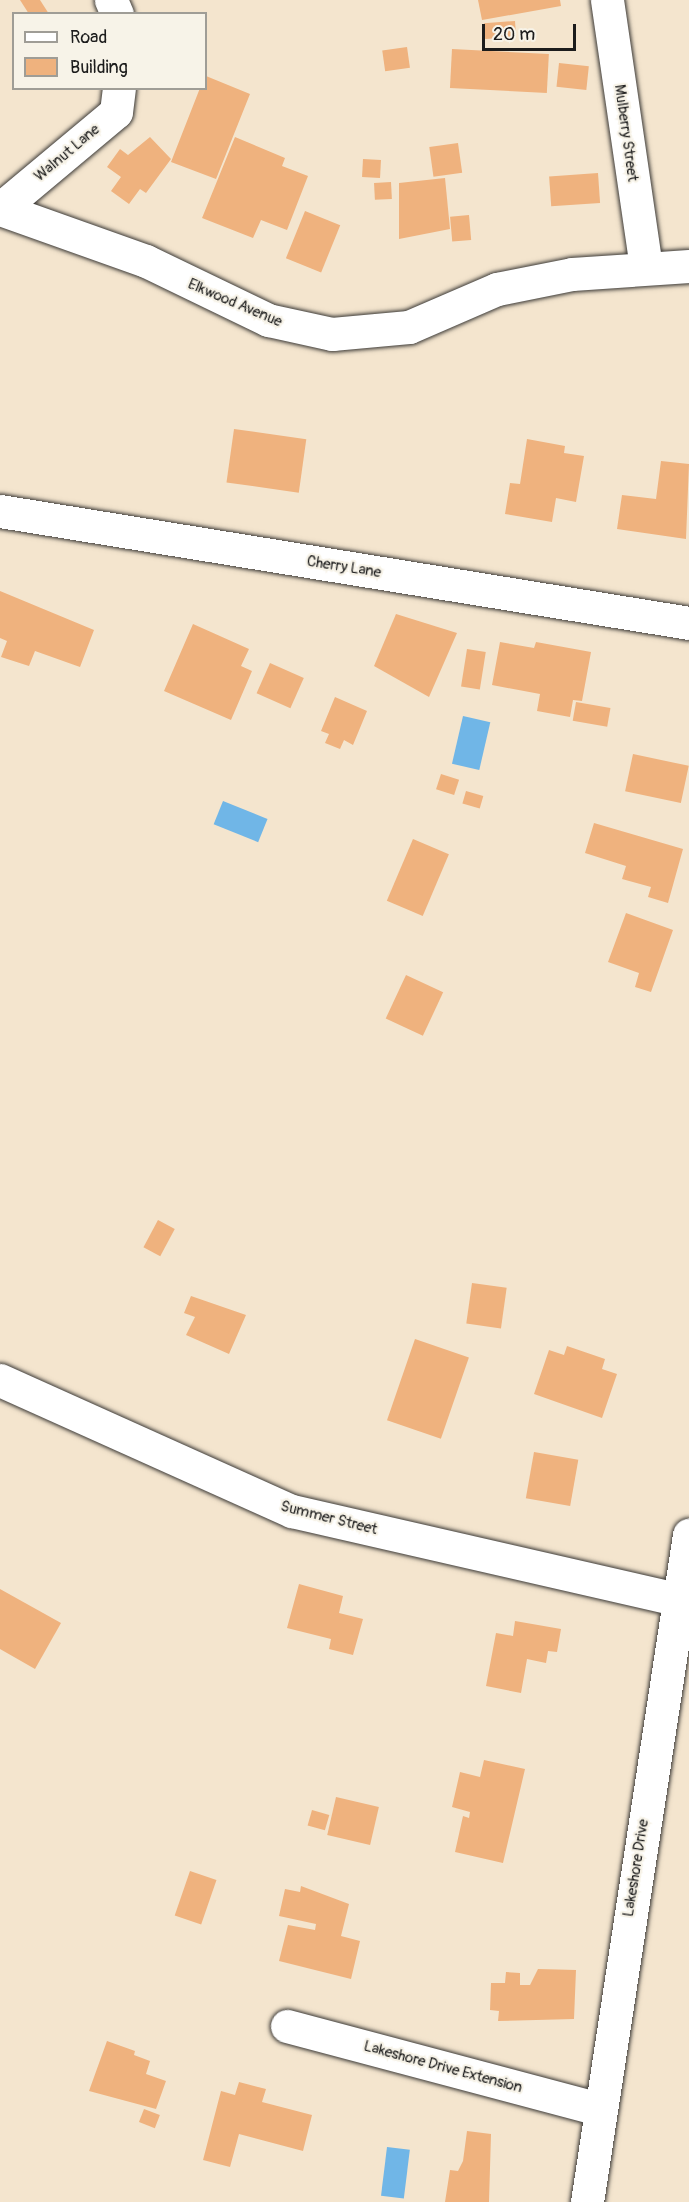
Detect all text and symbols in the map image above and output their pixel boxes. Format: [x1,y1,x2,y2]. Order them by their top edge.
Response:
legend [12,12,207,90]
scale bar [485,12,580,50]
text: 20 m [493,23,535,46]
text: Road [70,26,107,49]
text: Building [70,56,128,79]
street label: Mulberry Street [610,83,642,183]
street label: Walnut Lane [31,121,103,185]
street label: Elkwood Avenue [185,275,285,331]
street label: Cherry Lane [306,552,382,582]
street label: Summer Street [279,1497,379,1539]
street label: Lakeshore Drive [619,1818,653,1918]
street label: Lakeshore Drive Extension [362,2037,524,2097]

